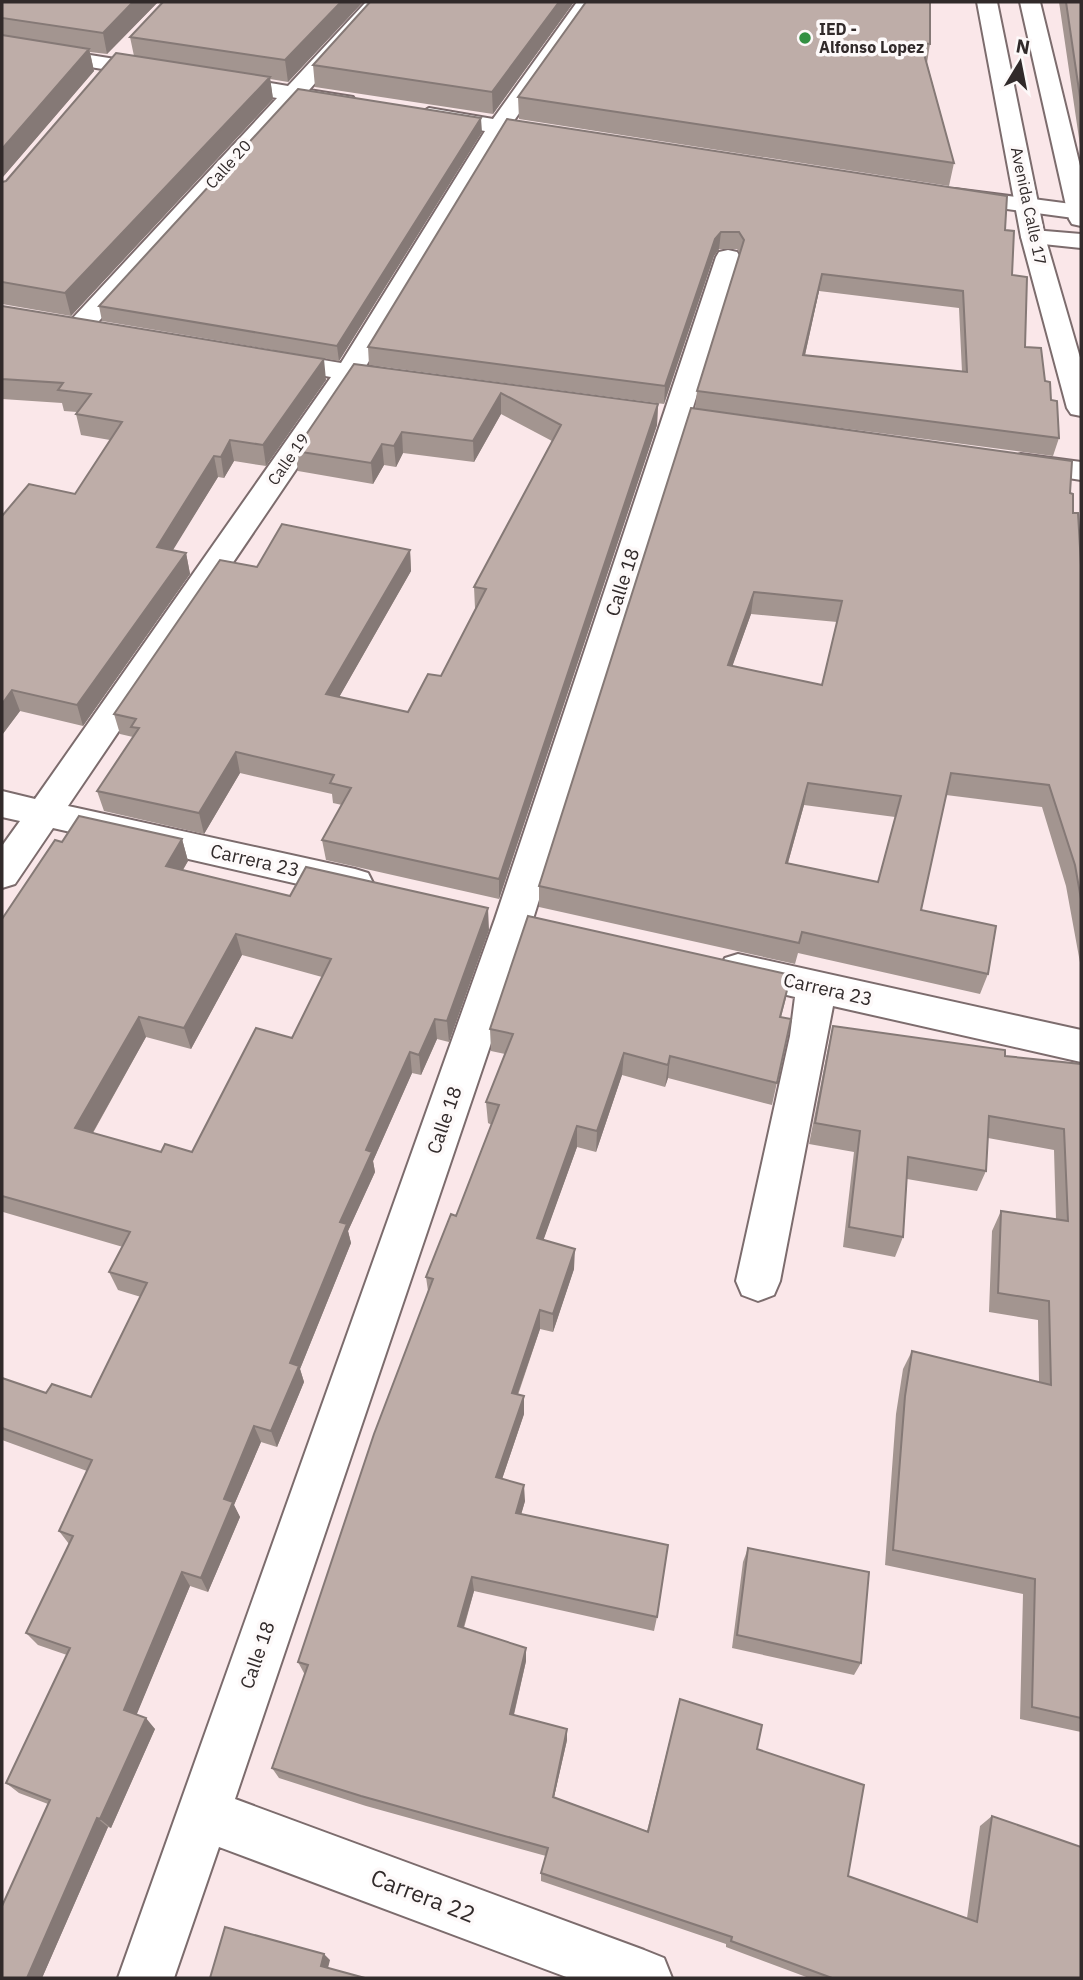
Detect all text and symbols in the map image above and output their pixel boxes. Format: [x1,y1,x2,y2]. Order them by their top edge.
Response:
place label: IED - Alfonso Lopez [819,19,924,57]
north arrow [985,28,1055,98]
marker: IED - Alfonso Lopez [797,30,813,46]
text: N [1014,33,1032,59]
street label: Calle 20 [201,135,255,193]
street label: Avenida Calle 17 [1007,145,1051,267]
street label: Calle 19 [263,429,313,489]
street label: Calle 18 [600,545,644,619]
street label: Carrera 23 [208,838,302,882]
street label: Carrera 23 [781,967,875,1011]
street label: Calle 18 [421,1083,467,1157]
street label: Calle 18 [234,1618,280,1692]
street label: Carrera 22 [367,1861,480,1929]

